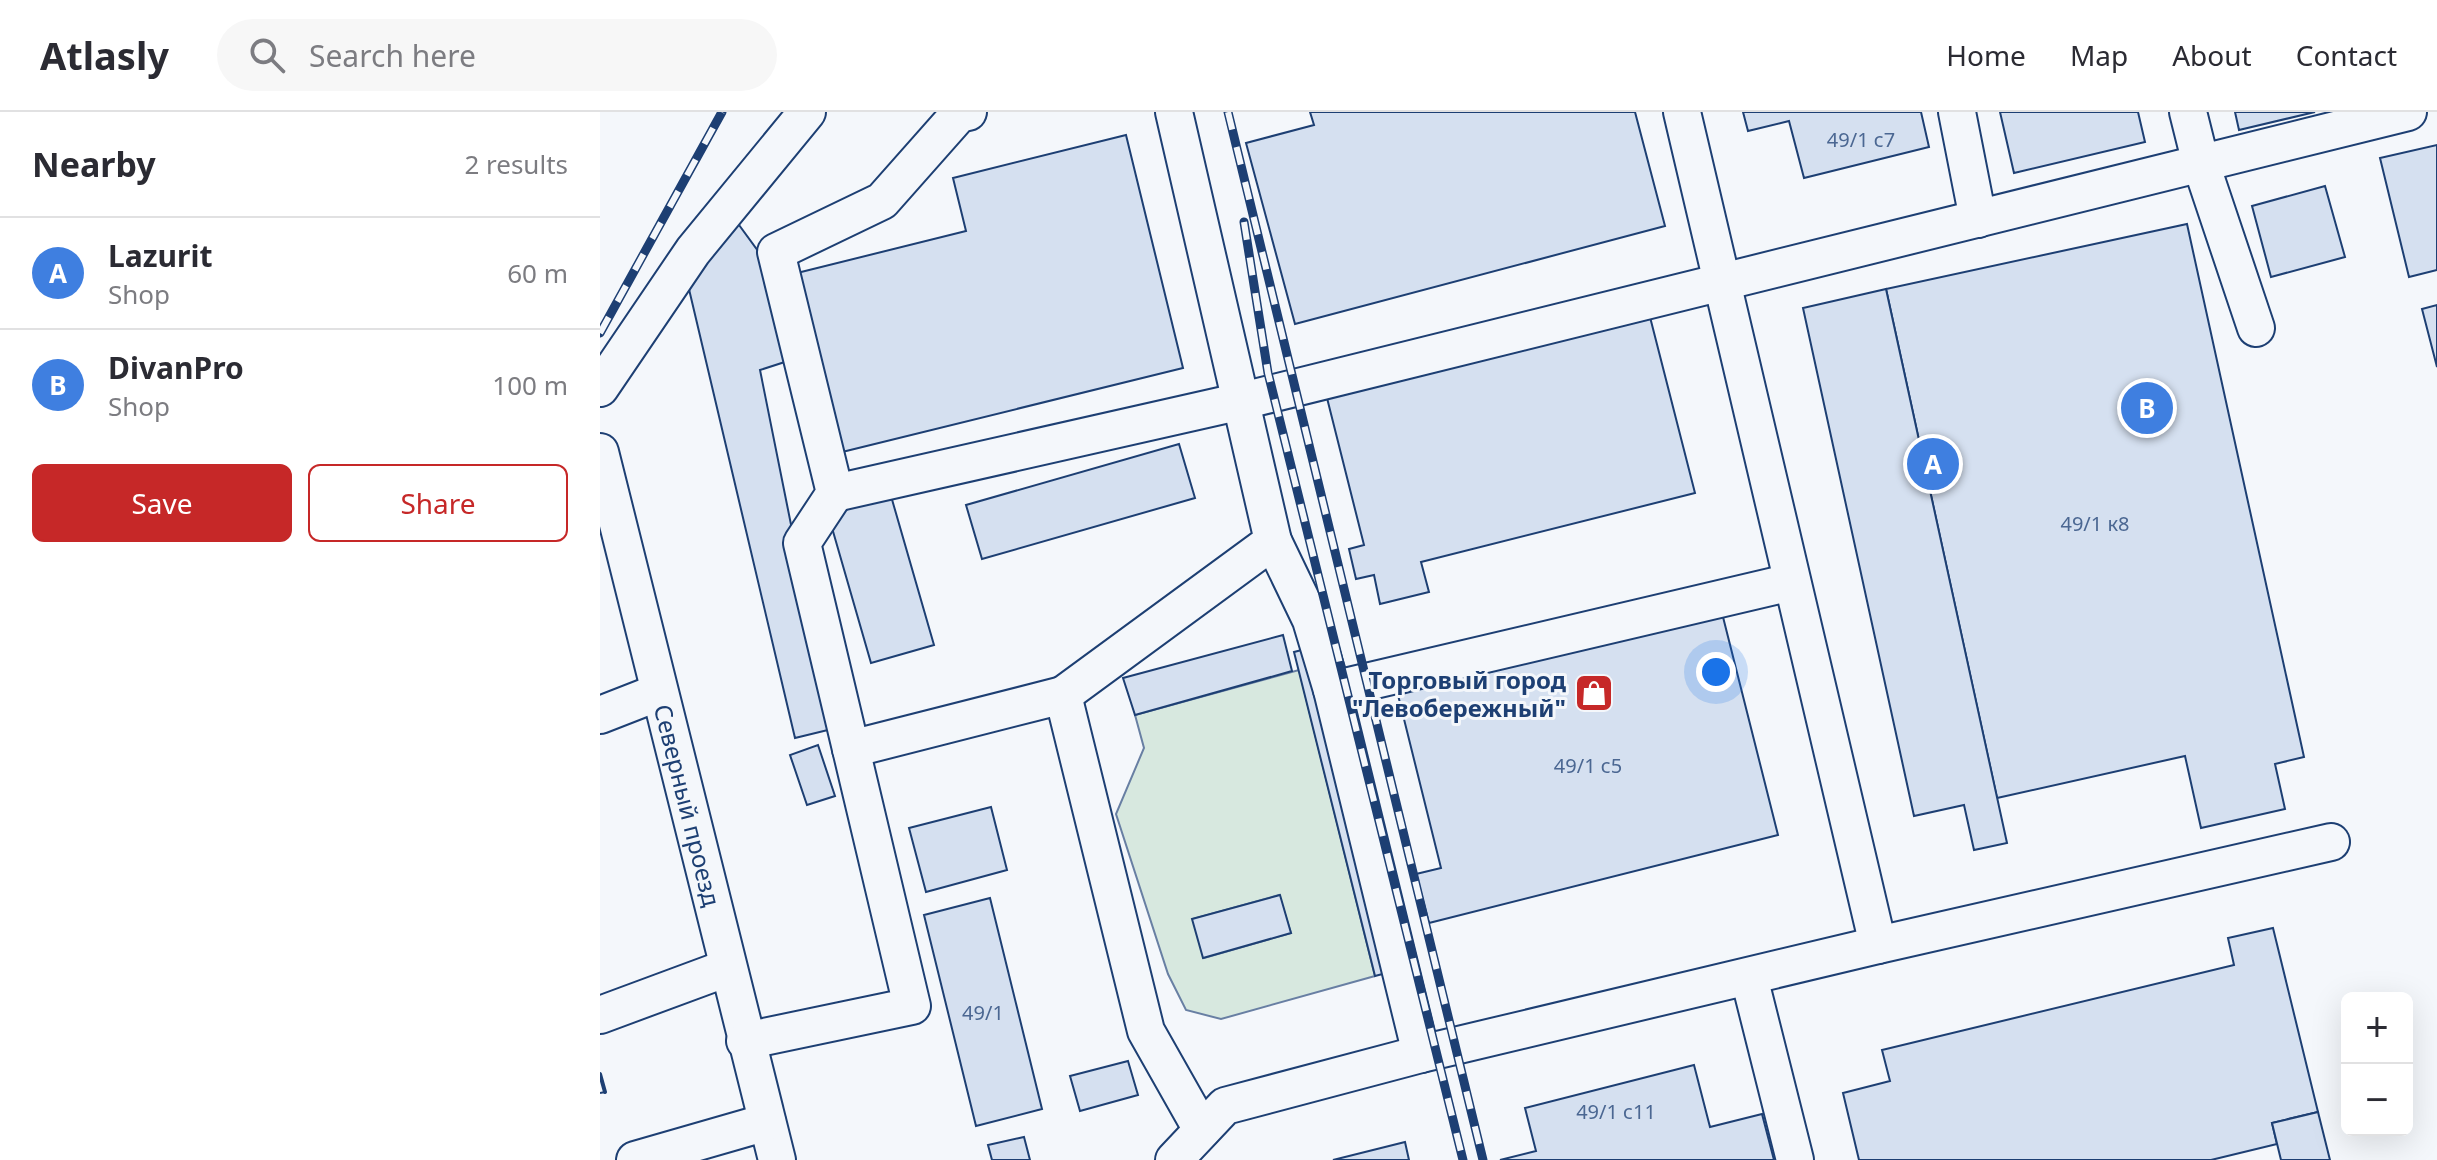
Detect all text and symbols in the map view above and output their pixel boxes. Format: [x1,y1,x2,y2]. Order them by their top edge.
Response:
search box [217,19,777,91]
text: Atlasly [40,29,169,81]
icon: search [245,33,289,77]
text: Search here [309,35,476,76]
text: Home [1946,36,2026,74]
text: Map [2070,36,2128,74]
text: About [2172,36,2252,74]
text: Contact [2296,36,2397,74]
house number: 49/1 с7 [1827,126,1895,153]
text: Nearby [32,141,156,187]
text: 2 results [464,146,568,182]
text: Lazurit [108,235,212,276]
text: A [49,255,67,291]
text: 60 m [507,255,568,291]
text: Shop [108,276,170,312]
text: DivanPro [108,347,244,388]
text: B [49,367,67,403]
text: 100 m [492,367,568,403]
pin: B [2121,378,2173,438]
text: Shop [108,388,170,424]
pin: A [1907,434,1959,494]
button: Save [32,464,292,542]
button: Share [308,464,568,542]
house number: 49/1 к8 [2060,510,2130,537]
your location [1696,652,1736,692]
place label: Торговый город "Левобережный" [1352,663,1567,724]
shop icon: Торговый город "Левобережный" [1573,672,1615,714]
street label: Северный проезд [647,701,730,910]
house number: 49/1 с5 [1554,752,1622,779]
map controls [2341,992,2413,1136]
button: + [2341,992,2413,1064]
house number: 49/1 [962,999,1004,1026]
button: − [2341,1064,2413,1136]
house number: 49/1 с11 [1576,1098,1656,1125]

